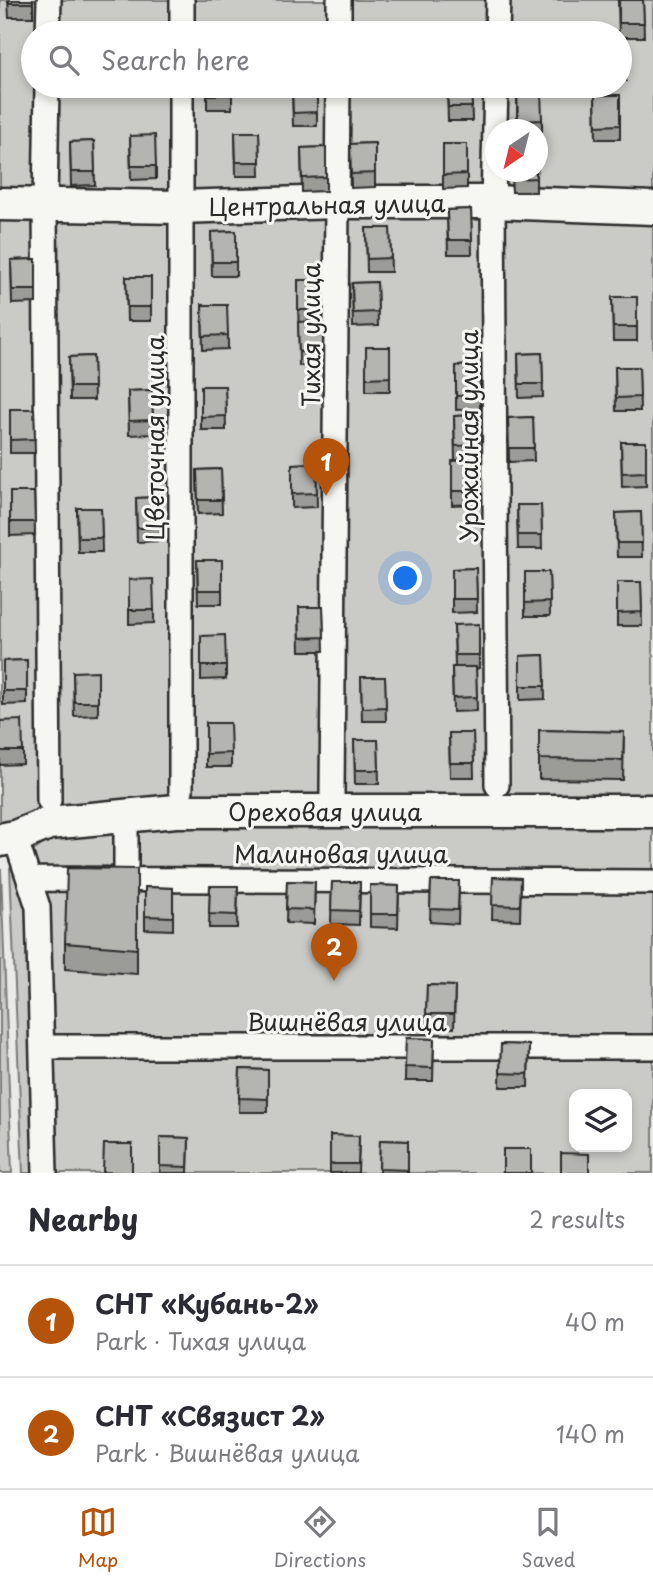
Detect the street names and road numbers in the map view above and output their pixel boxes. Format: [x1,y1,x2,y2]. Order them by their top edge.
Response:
street label: Центральная улица [208,184,446,224]
street label: Тихая улица [292,263,328,407]
street label: Урожайная улица [450,330,486,542]
street label: Цветочная улица [136,335,172,541]
street label: Ореховая улица [228,793,422,829]
street label: Малиновая улица [234,835,448,871]
street label: Вишнёвая улица [247,1003,447,1039]

